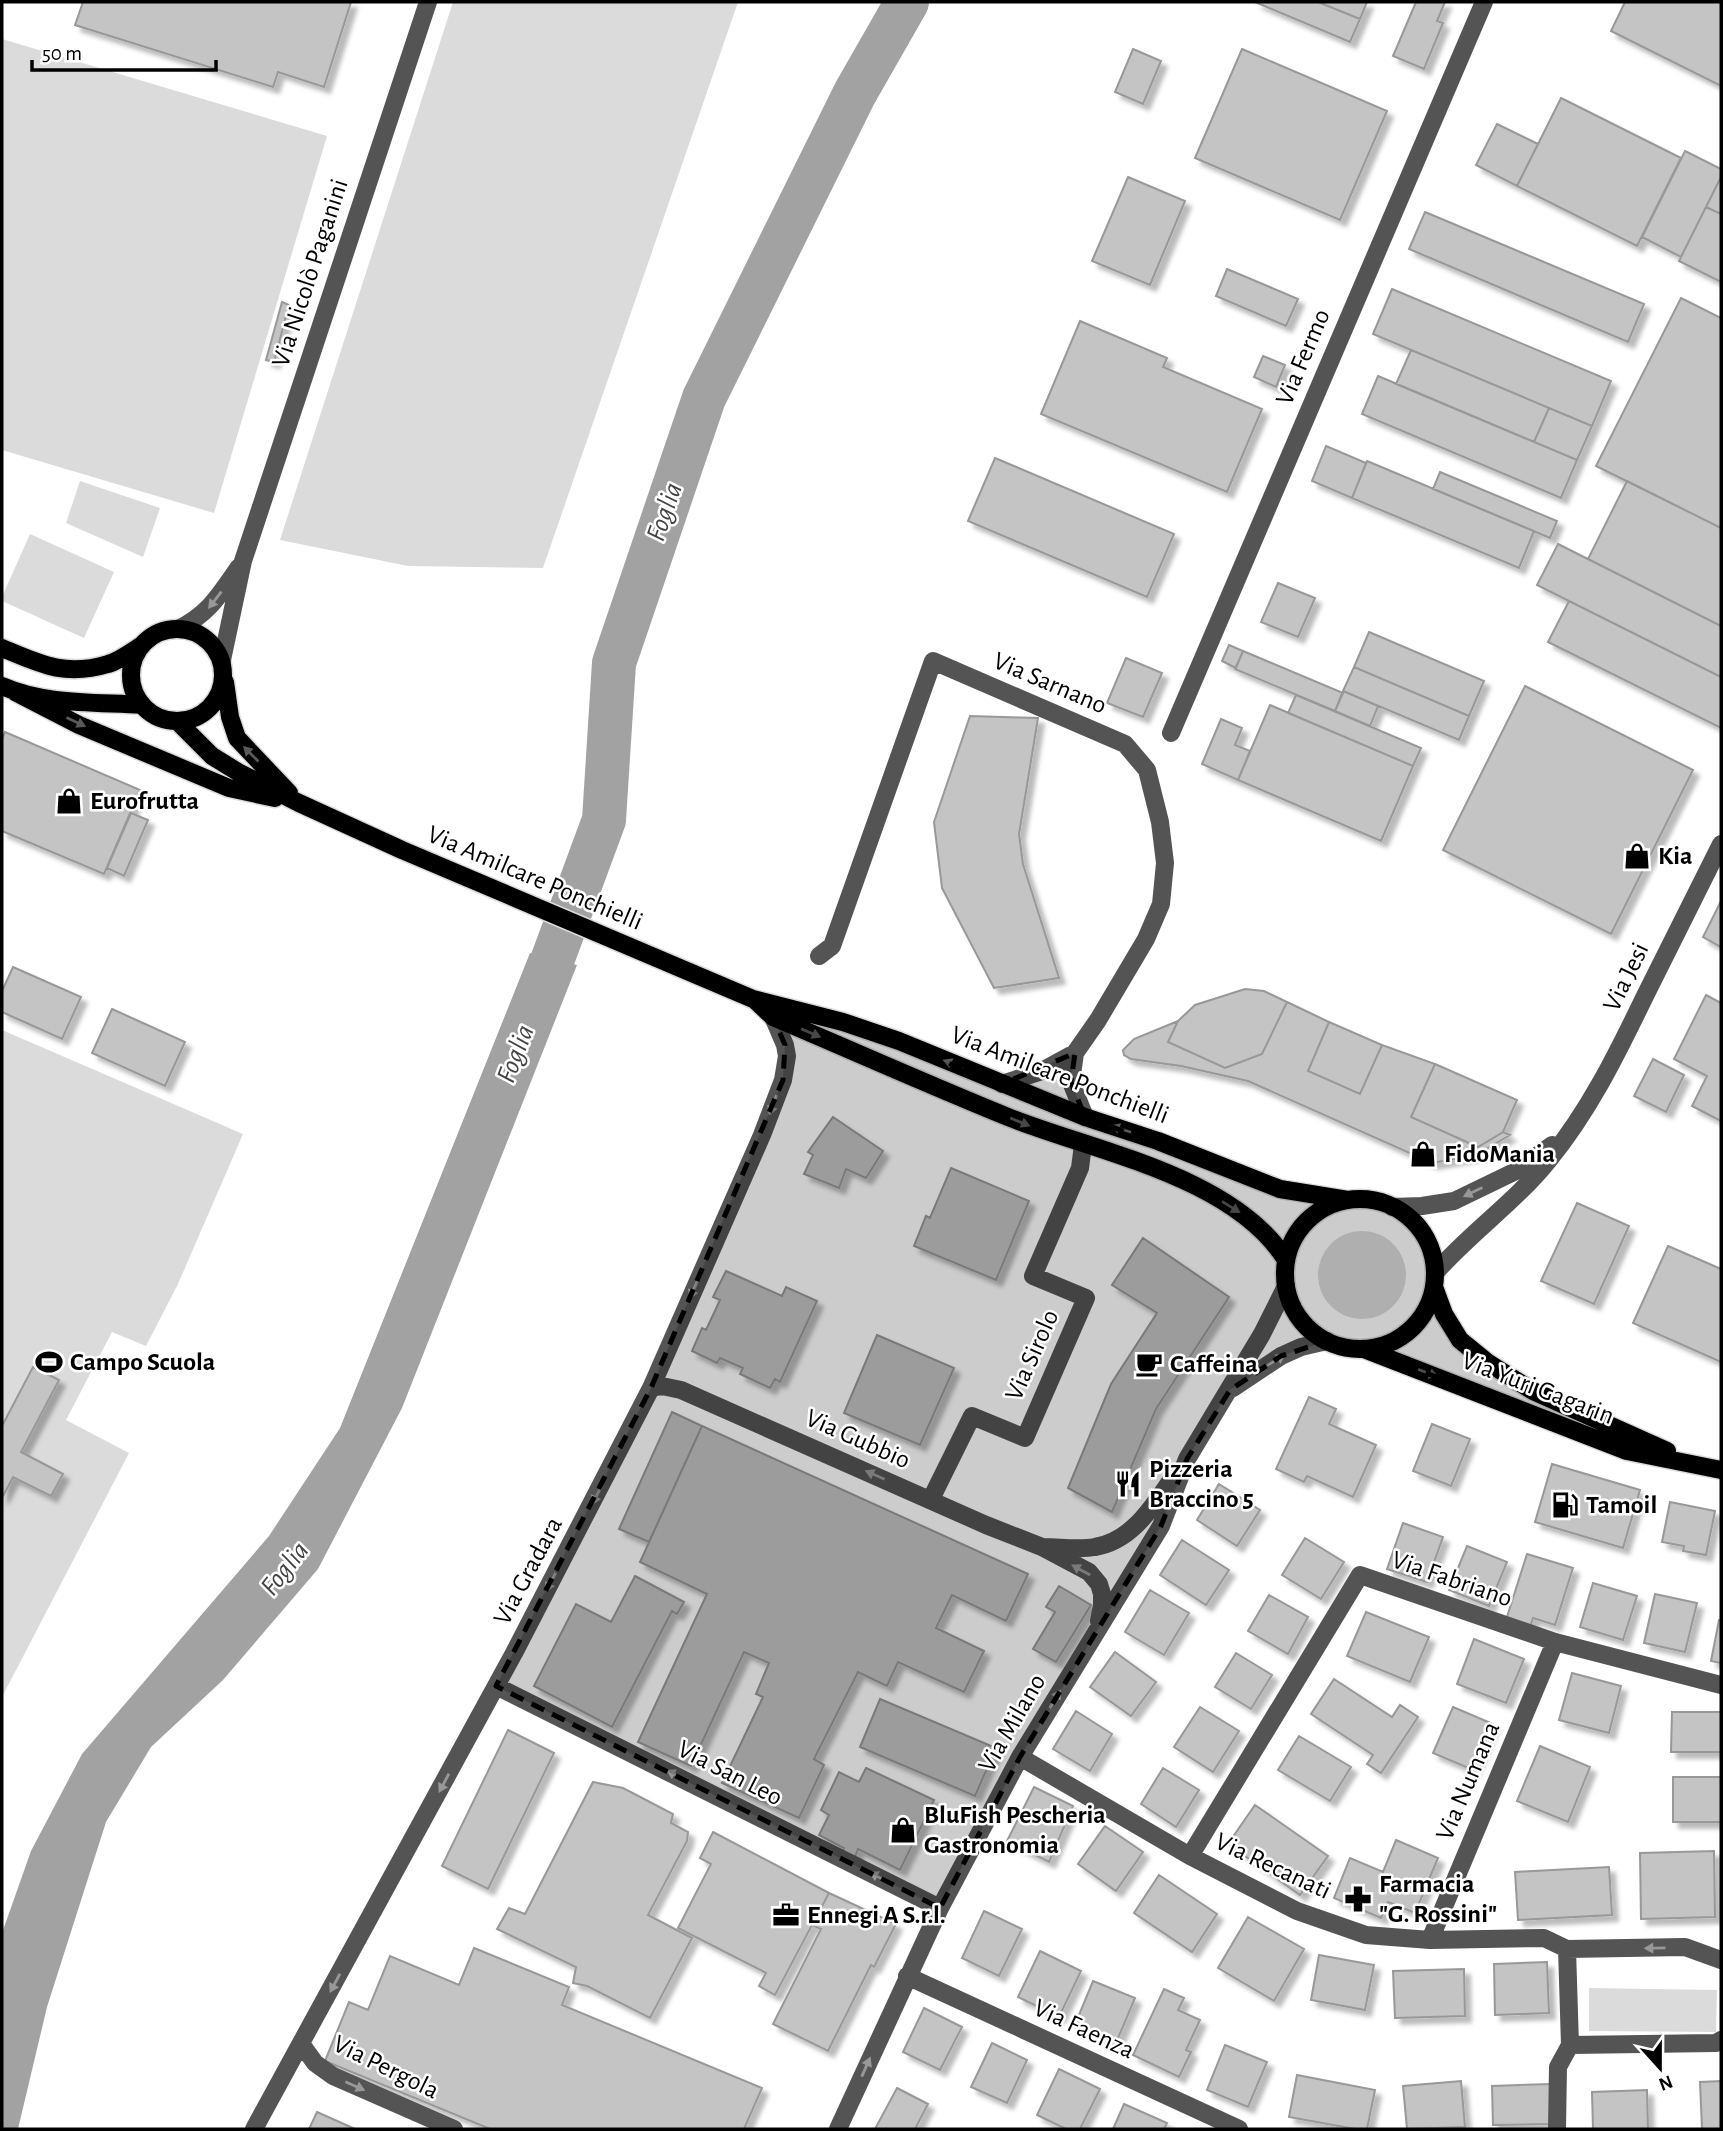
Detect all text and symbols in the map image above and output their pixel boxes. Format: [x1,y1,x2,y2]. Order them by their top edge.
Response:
scale bar [32,28,215,72]
text: 50 m [42,43,82,64]
street label: Via Nicolò Paganini [267,176,353,370]
street label: Via Fermo [1271,305,1335,409]
water label: Foglia [642,479,688,545]
one-way arrow [208,591,222,609]
street label: Via Sarnano [989,647,1111,719]
one-way arrow [66,717,86,728]
one-way arrow [244,746,260,763]
shop icon: Eurofrutta [54,786,84,816]
place label: Eurofrutta [90,788,199,814]
street label: Via Amilcare Ponchielli [424,821,646,935]
shop icon: Kia [1622,841,1652,871]
place label: Kia [1658,843,1692,869]
street label: Via Jesi [1598,939,1654,1015]
water label: Foglia [492,1021,540,1087]
street label: Via Amilcare Ponchielli [948,1021,1172,1129]
one-way arrow [801,1028,822,1039]
one-way arrow [943,1058,964,1069]
one-way arrow [768,1095,779,1116]
one-way arrow [1010,1117,1031,1128]
one-way arrow [1111,1123,1132,1134]
shop icon: FidoMania [1408,1139,1438,1169]
place label: FidoMania [1444,1141,1555,1167]
one-way arrow [1463,1186,1483,1197]
one-way arrow [1221,1200,1241,1213]
one-way arrow [689,1279,700,1300]
street label: Via Sirolo [1001,1306,1063,1404]
sports icon: Campo Scuola [34,1347,64,1377]
street label: Via Yuri Gagarin [1458,1347,1618,1429]
place label: Campo Scuola [70,1349,215,1375]
cafe icon: Caffeina [1134,1349,1164,1379]
place label: Caffeina [1170,1351,1258,1377]
one-way arrow [1266,1354,1285,1366]
one-way arrow [1417,1368,1438,1379]
street label: Via Gubbio [802,1404,914,1474]
place label: Pizzeria Braccino 5 [1149,1456,1254,1512]
one-way arrow [865,1469,885,1481]
restaurant icon: Pizzeria Braccino 5 [1113,1469,1143,1499]
one-way arrow [592,1485,603,1505]
fuel station icon: Tamoil [1550,1490,1580,1520]
place label: Tamoil [1586,1492,1657,1518]
street label: Via Gradara [489,1513,567,1629]
water label: Foglia [256,1537,314,1601]
street label: Via Fabriano [1388,1546,1516,1612]
one-way arrow [1072,1564,1091,1576]
one-way arrow [546,1573,558,1593]
street label: Via Milano [974,1670,1050,1776]
one-way arrow [1049,1689,1061,1708]
street label: Via Numana [1431,1718,1505,1844]
street label: Via San Leo [673,1736,787,1810]
one-way arrow [666,1770,686,1781]
one-way arrow [438,1773,450,1793]
place label: BluFish Pescheria Gastronomia [924,1802,1106,1858]
shop icon: BluFish Pescheria Gastronomia [888,1815,918,1845]
street label: Via Recanati [1211,1828,1335,1904]
place label: Farmacia "G. Rossini" [1379,1871,1497,1927]
one-way arrow [869,1872,889,1883]
pharmacy icon: Farmacia "G. Rossini" [1343,1884,1373,1914]
office icon: Ennegi A S.r.l. [771,1900,801,1930]
place label: Ennegi A S.r.l. [807,1902,946,1928]
one-way arrow [1644,1942,1666,1954]
one-way arrow [330,1973,341,1993]
street label: Via Faenza [1030,1994,1138,2064]
street label: Via Pergola [329,2030,443,2104]
north arrow [1625,2033,1695,2103]
one-way arrow [860,2057,872,2077]
text: N [1656,2071,1675,2094]
one-way arrow [345,2080,365,2092]

